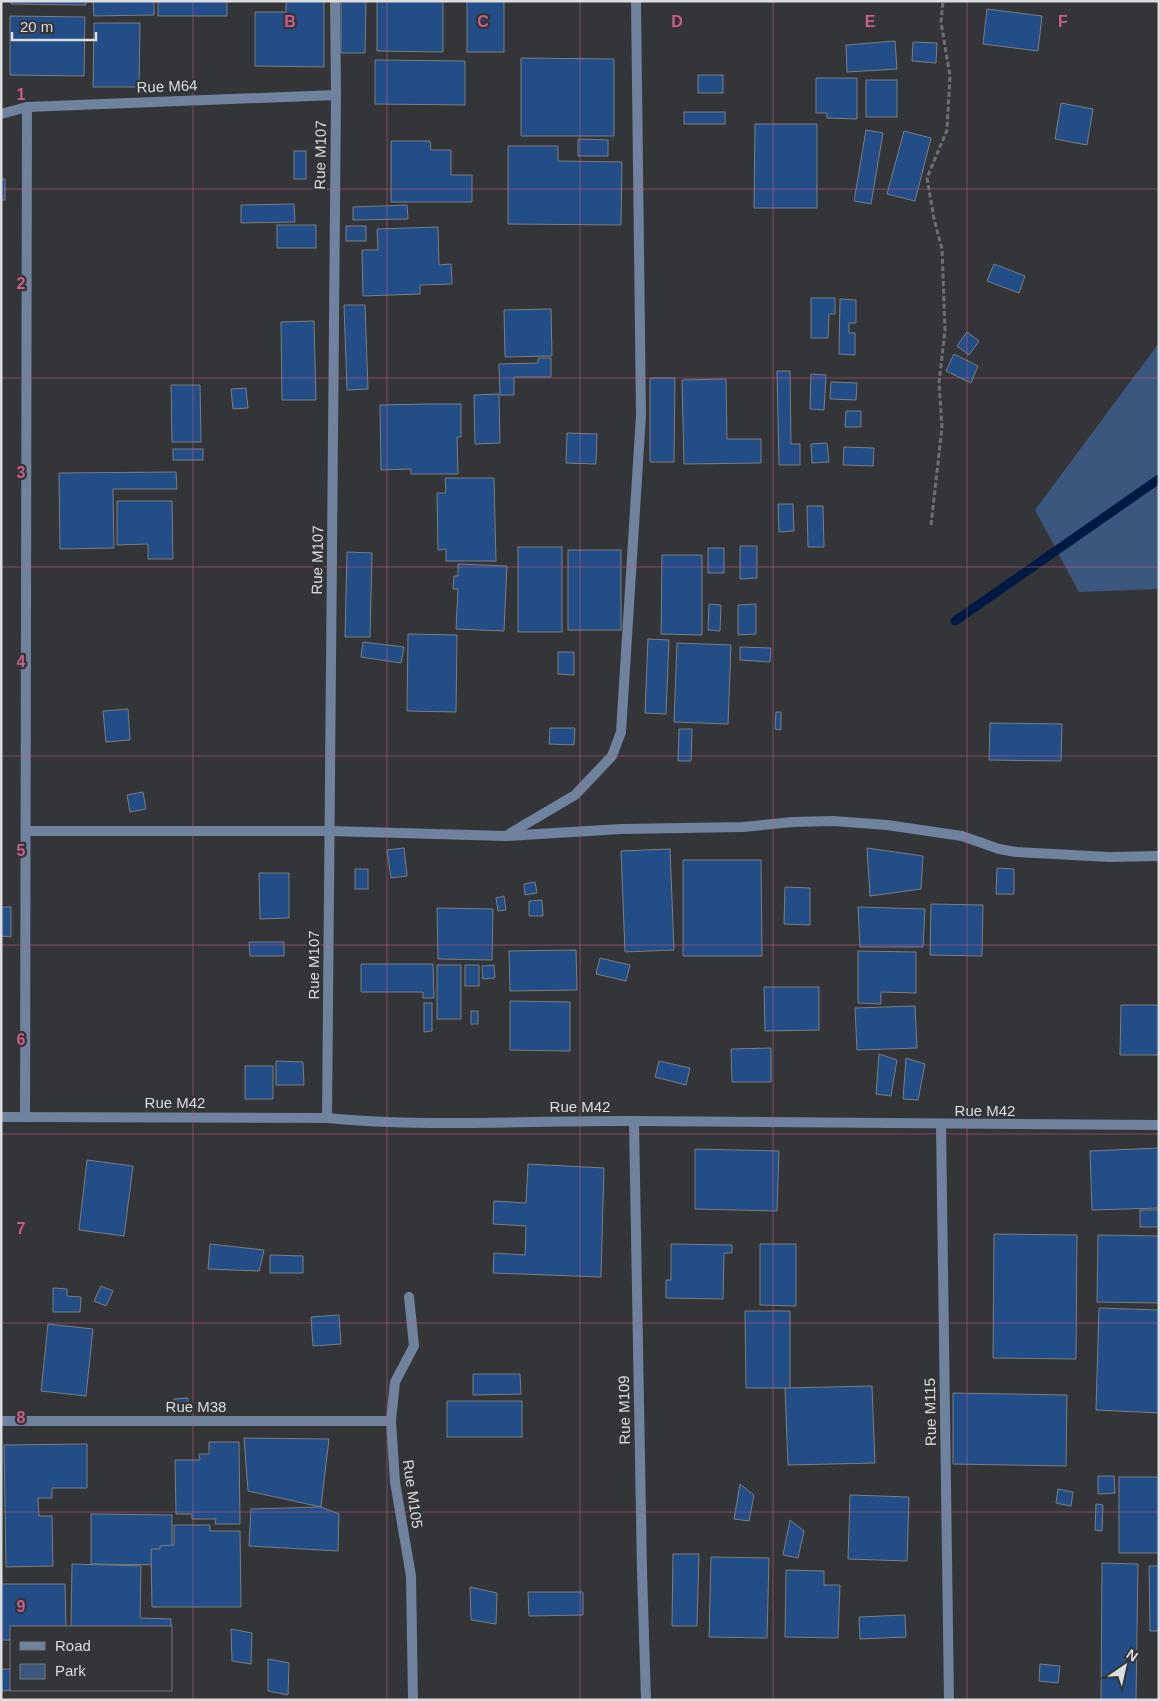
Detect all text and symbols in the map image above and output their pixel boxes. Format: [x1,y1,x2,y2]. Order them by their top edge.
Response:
scale bar [12,10,96,42]
text: B [284,13,296,30]
text: C [477,13,489,30]
text: D [671,13,683,30]
text: E [865,13,876,30]
text: F [1058,13,1068,30]
text: 20 m [20,18,53,35]
street label: Rue M64 [136,76,198,96]
text: 1 [17,86,26,103]
street label: Rue M107 [311,120,329,190]
text: 2 [17,275,26,292]
text: 3 [17,464,26,481]
street label: Rue M107 [308,525,326,595]
text: 4 [17,653,26,670]
text: 5 [17,842,26,859]
street label: Rue M107 [305,930,322,1000]
text: 6 [17,1031,26,1048]
street label: Rue M42 [145,1094,205,1111]
street label: Rue M42 [550,1098,610,1115]
street label: Rue M42 [955,1102,1015,1119]
text: 7 [17,1220,26,1237]
street label: Rue M109 [615,1375,633,1445]
street label: Rue M115 [921,1378,939,1446]
street label: Rue M38 [166,1398,226,1415]
text: 8 [17,1409,26,1426]
street label: Rue M105 [400,1459,426,1529]
text: 9 [17,1598,26,1615]
legend [10,1626,172,1691]
text: Road [55,1637,91,1654]
north arrow [1100,1641,1150,1691]
text: N [1124,1646,1141,1665]
text: Park [55,1662,86,1679]

